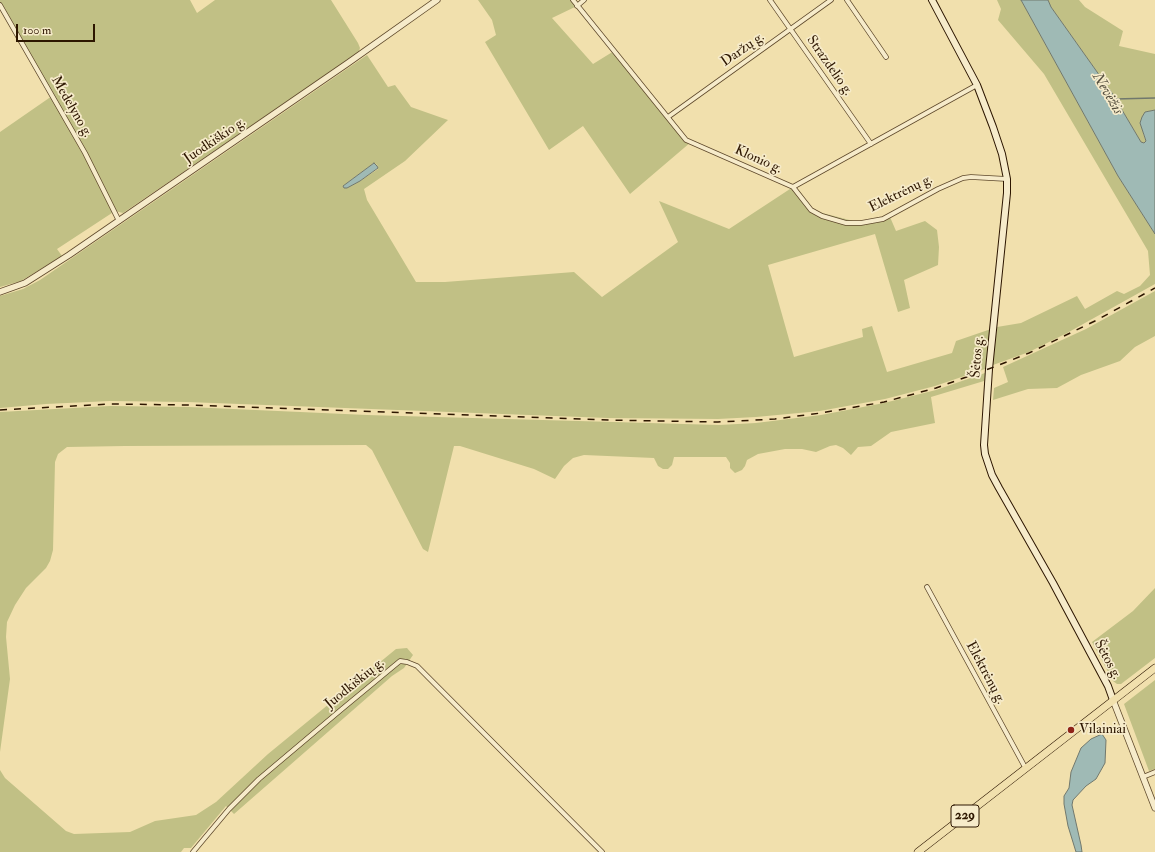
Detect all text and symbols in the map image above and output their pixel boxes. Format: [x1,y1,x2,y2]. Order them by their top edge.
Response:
scale bar [18,16,97,42]
text: 100 m [23,23,51,38]
street label: Daržų g. [718,29,768,71]
street label: Strazdelio g. [802,33,856,99]
water label: Nevėžis [1088,70,1126,118]
street label: Medelyno g. [47,73,95,141]
street label: Juodkiškio g. [181,114,249,168]
street label: Klonio g. [732,142,784,178]
street label: Elektrėnų g. [867,171,935,217]
street label: Šėtos g. [968,335,988,379]
street label: Šėtos g. [1090,637,1124,683]
street label: Elektrėnų g. [962,639,1008,707]
street label: Juodkiškių g. [322,655,388,713]
place label: Vilainiai [1079,722,1126,738]
marker: Vilainiai [1066,725,1076,735]
road number: 229 [951,805,979,827]

